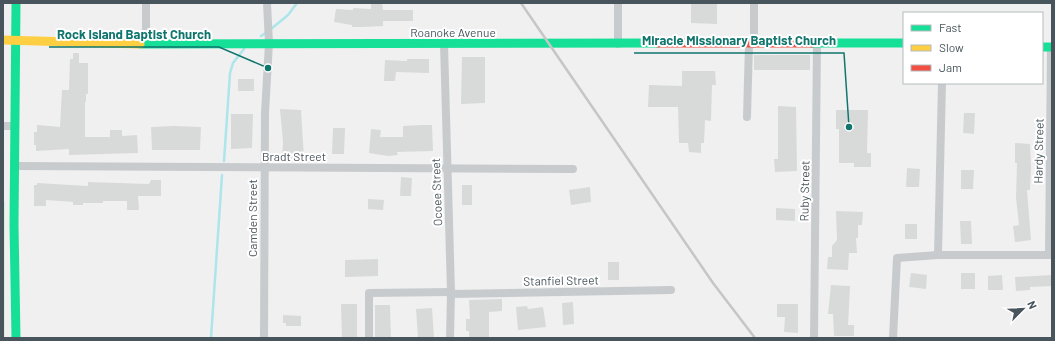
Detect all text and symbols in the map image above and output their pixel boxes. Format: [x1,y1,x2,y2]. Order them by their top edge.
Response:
legend [903,12,1043,84]
text: Fast [939,20,962,34]
callout: Rock Island Baptist Church [49,22,219,47]
street label: Roanoke Avenue [410,25,496,39]
text: Rock Island Baptist Church [57,26,211,42]
callout: Miracle Missionary Baptist Church [634,28,844,53]
text: Miracle Missionary Baptist Church [642,32,836,48]
text: Slow [939,40,964,54]
text: Jam [939,60,962,74]
street label: Hardy Street [1030,118,1046,184]
street label: Bradt Street [262,149,326,163]
street label: Ocoee Street [428,158,444,226]
street label: Ruby Street [796,160,812,222]
street label: Camden Street [245,179,259,257]
street label: Stanfiel Street [523,272,599,288]
north arrow [1003,289,1043,329]
text: N [1025,299,1040,311]

